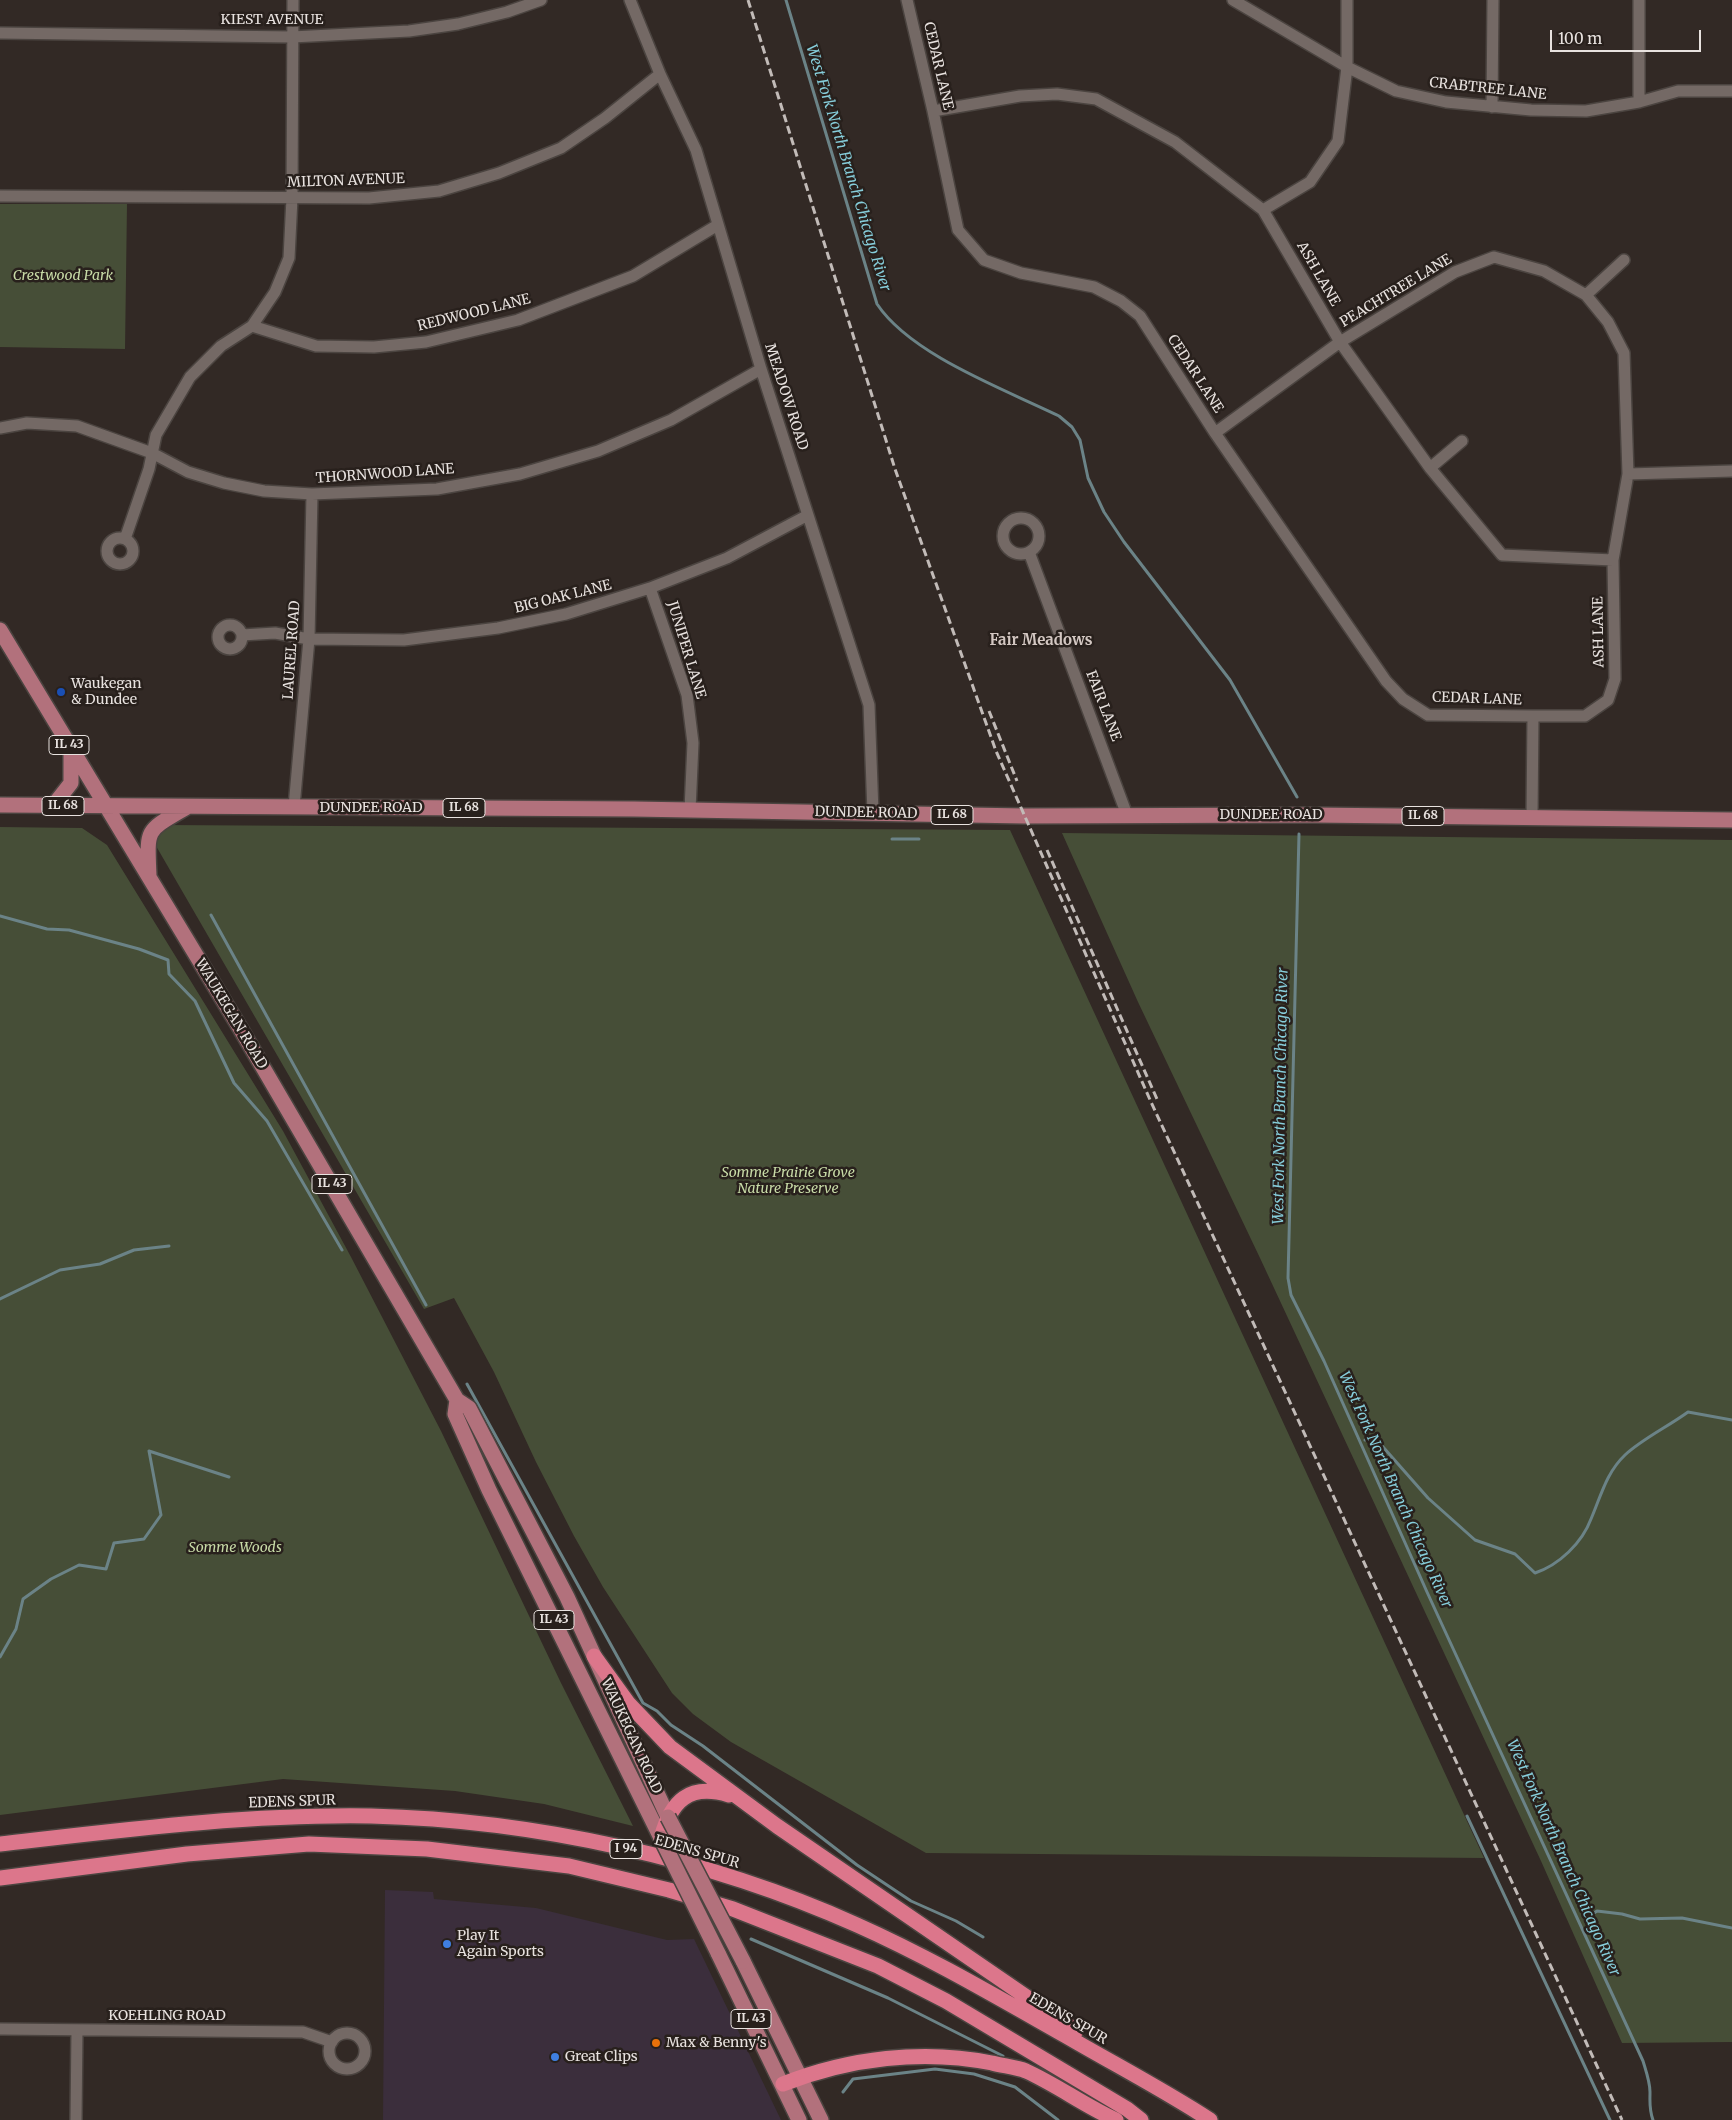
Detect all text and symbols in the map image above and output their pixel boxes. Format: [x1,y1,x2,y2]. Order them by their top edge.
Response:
street label: KIEST AVENUE [221,12,323,28]
street label: CEDAR LANE [920,20,956,112]
scale bar [1552,20,1703,52]
text: 100 m [1558,29,1602,48]
water label: West Fork North Branch Chicago River [802,42,894,294]
street label: CRABTREE LANE [1429,74,1547,104]
street label: MILTON AVENUE [287,171,405,191]
street label: ASH LANE [1293,239,1343,309]
street label: PEACHTREE LANE [1337,251,1455,331]
park label: Crestwood Park [13,268,113,284]
street label: REDWOOD LANE [416,291,532,335]
street label: CEDAR LANE [1163,332,1227,416]
street label: MEADOW ROAD [761,342,811,452]
street label: THORNWOOD LANE [315,461,455,487]
street label: BIG OAK LANE [513,577,613,617]
street label: ASH LANE [1590,596,1608,668]
street label: JUNIPER LANE [663,599,709,701]
street label: LAUREL ROAD [280,600,304,700]
district label: Fair Meadows [989,632,1093,650]
street label: FAIR LANE [1082,668,1124,744]
place label: Waukegan & Dundee [71,676,141,709]
marker: Waukegan & Dundee [55,686,67,698]
street label: CEDAR LANE [1432,689,1522,709]
road number: IL 43 [49,736,89,754]
road number: IL 68 [42,796,84,816]
road number: IL 68 [443,798,485,818]
street label: DUNDEE ROAD [320,800,422,816]
street label: DUNDEE ROAD [814,804,918,822]
road number: IL 68 [931,806,973,824]
road number: IL 68 [1402,806,1444,826]
street label: DUNDEE ROAD [1220,807,1322,823]
street label: WAUKEGAN ROAD [192,956,270,1072]
water label: West Fork North Branch Chicago River [1270,967,1292,1225]
park label: Somme Prairie Grove Nature Preserve [721,1165,855,1198]
road number: IL 43 [312,1174,352,1194]
water label: West Fork North Branch Chicago River [1335,1369,1455,1611]
park label: Somme Woods [188,1540,282,1556]
road number: IL 43 [534,1610,574,1630]
street label: WAUKEGAN ROAD [597,1676,665,1796]
water label: West Fork North Branch Chicago River [1503,1737,1623,1979]
street label: EDENS SPUR [248,1792,336,1812]
street label: EDENS SPUR [653,1832,741,1872]
road number: I 94 [610,1840,642,1858]
place label: Play It Again Sports [457,1928,544,1960]
marker: Play It Again Sports [441,1938,453,1950]
street label: EDENS SPUR [1026,1990,1110,2048]
street label: KOEHLING ROAD [108,2008,226,2024]
road number: IL 43 [731,2010,771,2028]
place label: Max & Benny's [666,2035,767,2051]
marker: Max & Benny's [650,2037,662,2049]
place label: Great Clips [565,2049,638,2065]
marker: Great Clips [549,2051,561,2063]

